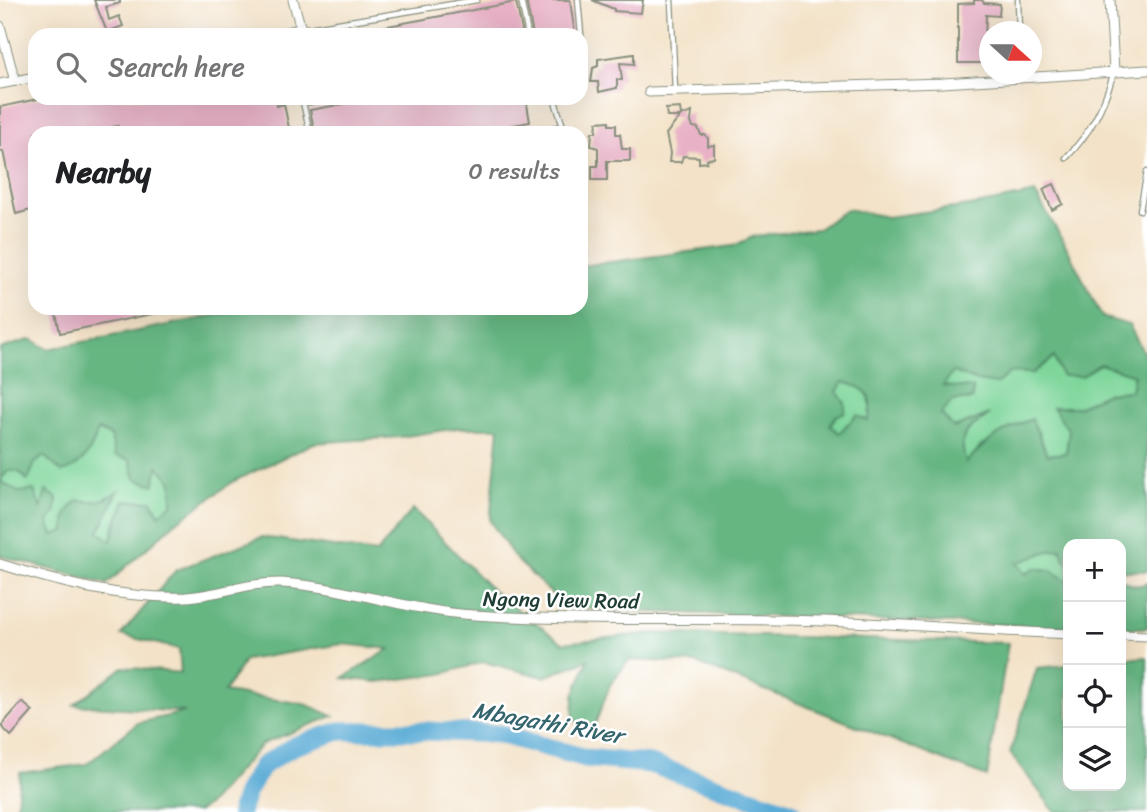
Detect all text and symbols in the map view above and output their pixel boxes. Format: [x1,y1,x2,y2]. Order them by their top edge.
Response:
north arrow [979,21,1042,84]
search box [28,28,588,105]
text: Search here [108,44,245,90]
icon: search [52,48,90,86]
text: Nearby [56,145,151,199]
text: 0 results [468,151,560,192]
map controls [1063,539,1126,791]
button: + [1063,539,1126,602]
street label: Ngong View Road [482,580,641,620]
button: − [1063,602,1126,665]
button: locate [1063,665,1126,728]
water label: Mbagathi River [470,690,630,757]
button: layers [1063,728,1126,791]

